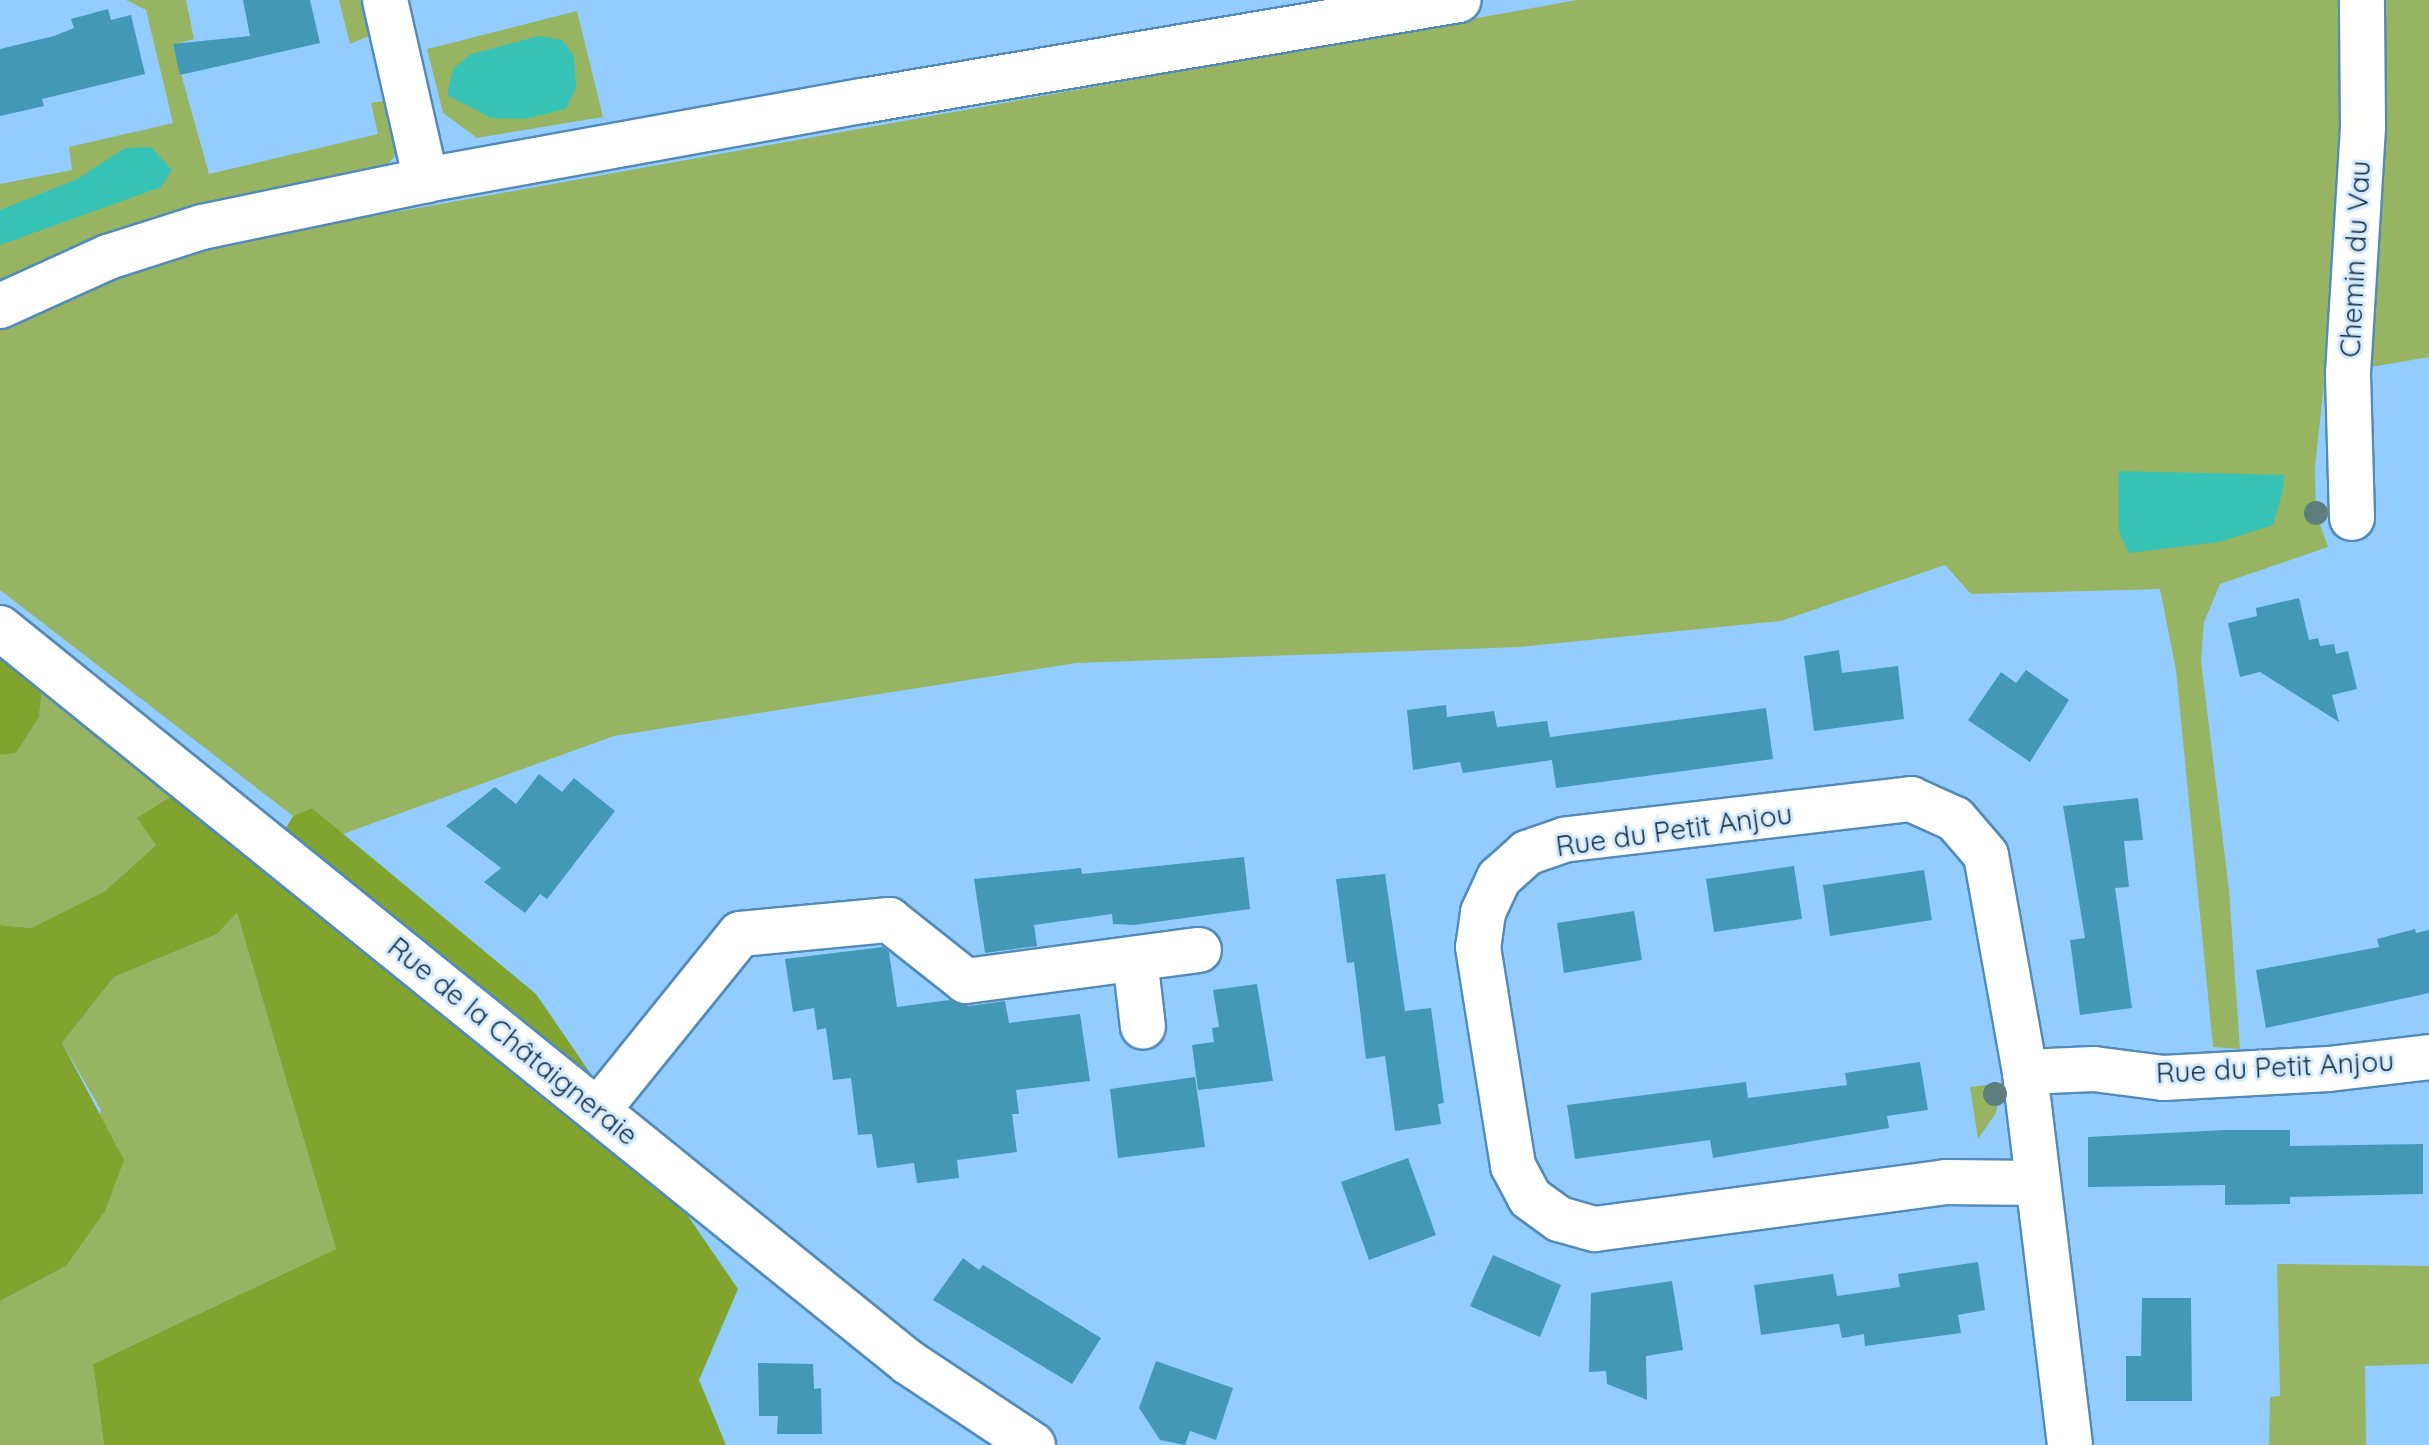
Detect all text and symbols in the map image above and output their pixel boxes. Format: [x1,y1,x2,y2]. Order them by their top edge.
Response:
street label: Chemin du Vau [2333,160,2377,358]
street label: Rue du Petit Anjou [1554,797,1794,863]
street label: Rue de la Châtaigneraie [381,930,645,1152]
street label: Rue du Petit Anjou [2155,1044,2395,1090]

